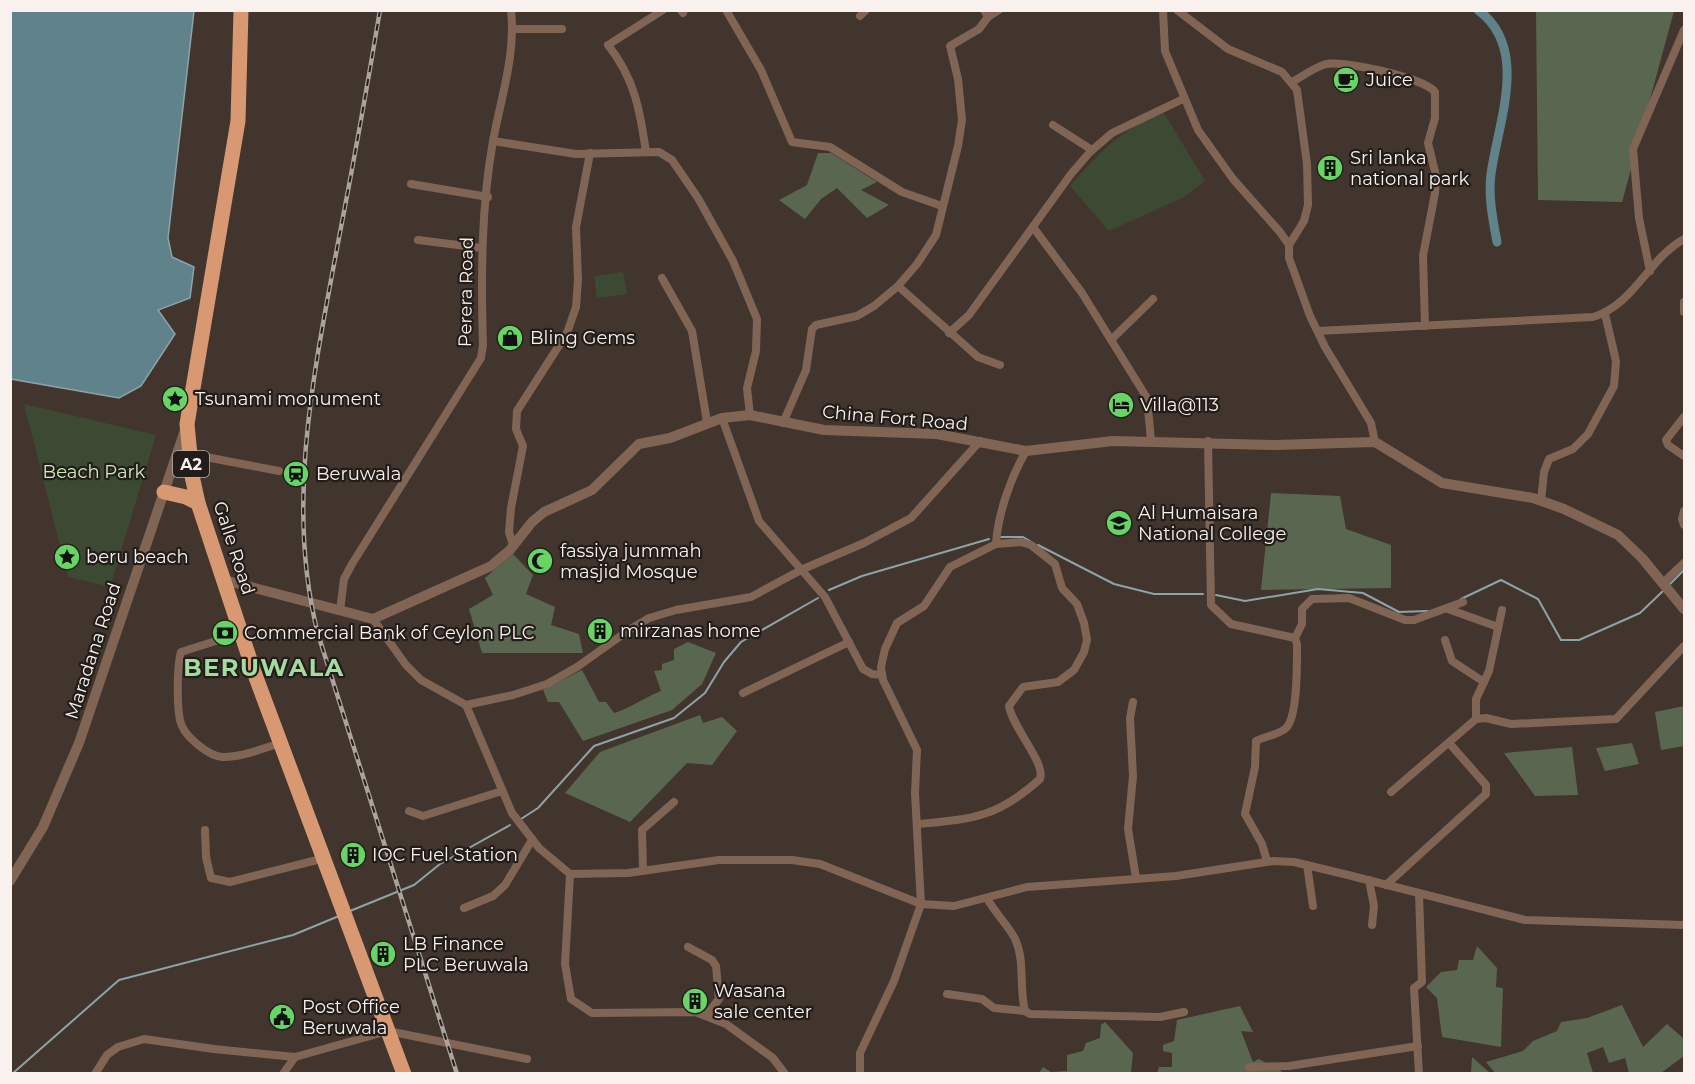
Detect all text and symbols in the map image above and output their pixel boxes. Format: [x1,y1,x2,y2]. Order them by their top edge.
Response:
cafe icon: Juice [1331,65,1361,95]
place label: Juice [1365,69,1413,91]
place label: Sri lanka national park [1350,147,1469,190]
building icon: Sri lanka national park [1315,153,1345,183]
street label: Perera Road [454,237,478,347]
shop icon: Bling Gems [495,323,525,353]
place label: Bling Gems [530,327,635,349]
place icon: Tsunami monument [160,384,190,414]
place label: Tsunami monument [195,388,381,410]
hotel icon: Villa@113 [1106,390,1136,420]
place label: Villa@113 [1140,394,1219,416]
street label: China Fort Road [821,401,969,435]
road number: A2 [173,451,209,477]
station icon: Beruwala [281,459,311,489]
park label: Beach Park [43,461,146,483]
place label: Beruwala [316,463,401,485]
street label: Galle Road [209,499,259,597]
place label: Al Humaisara National College [1138,502,1287,545]
school or university icon: Al Humaisara National College [1104,508,1134,538]
place label: fassiya jummah masjid Mosque [560,540,702,583]
place icon: beru beach [52,542,82,572]
place label: beru beach [86,546,189,568]
mosque icon: fassiya jummah masjid Mosque [525,546,555,576]
street label: Maradana Road [61,580,125,722]
building icon: mirzanas home [585,616,615,646]
bank icon: Commercial Bank of Ceylon PLC [210,618,240,648]
place label: mirzanas home [620,620,761,642]
place label: Commercial Bank of Ceylon PLC [244,622,535,644]
district label: BERUWALA [183,653,345,682]
building icon: IOC Fuel Station [338,840,368,870]
place label: IOC Fuel Station [372,844,518,866]
place label: LB Finance PLC Beruwala [403,933,529,976]
building icon: LB Finance PLC Beruwala [368,939,398,969]
place label: Wasana sale center [714,980,812,1023]
building icon: Wasana sale center [680,986,710,1016]
place label: Post Office Beruwala [302,996,400,1039]
public building icon: Post Office Beruwala [267,1002,297,1032]

